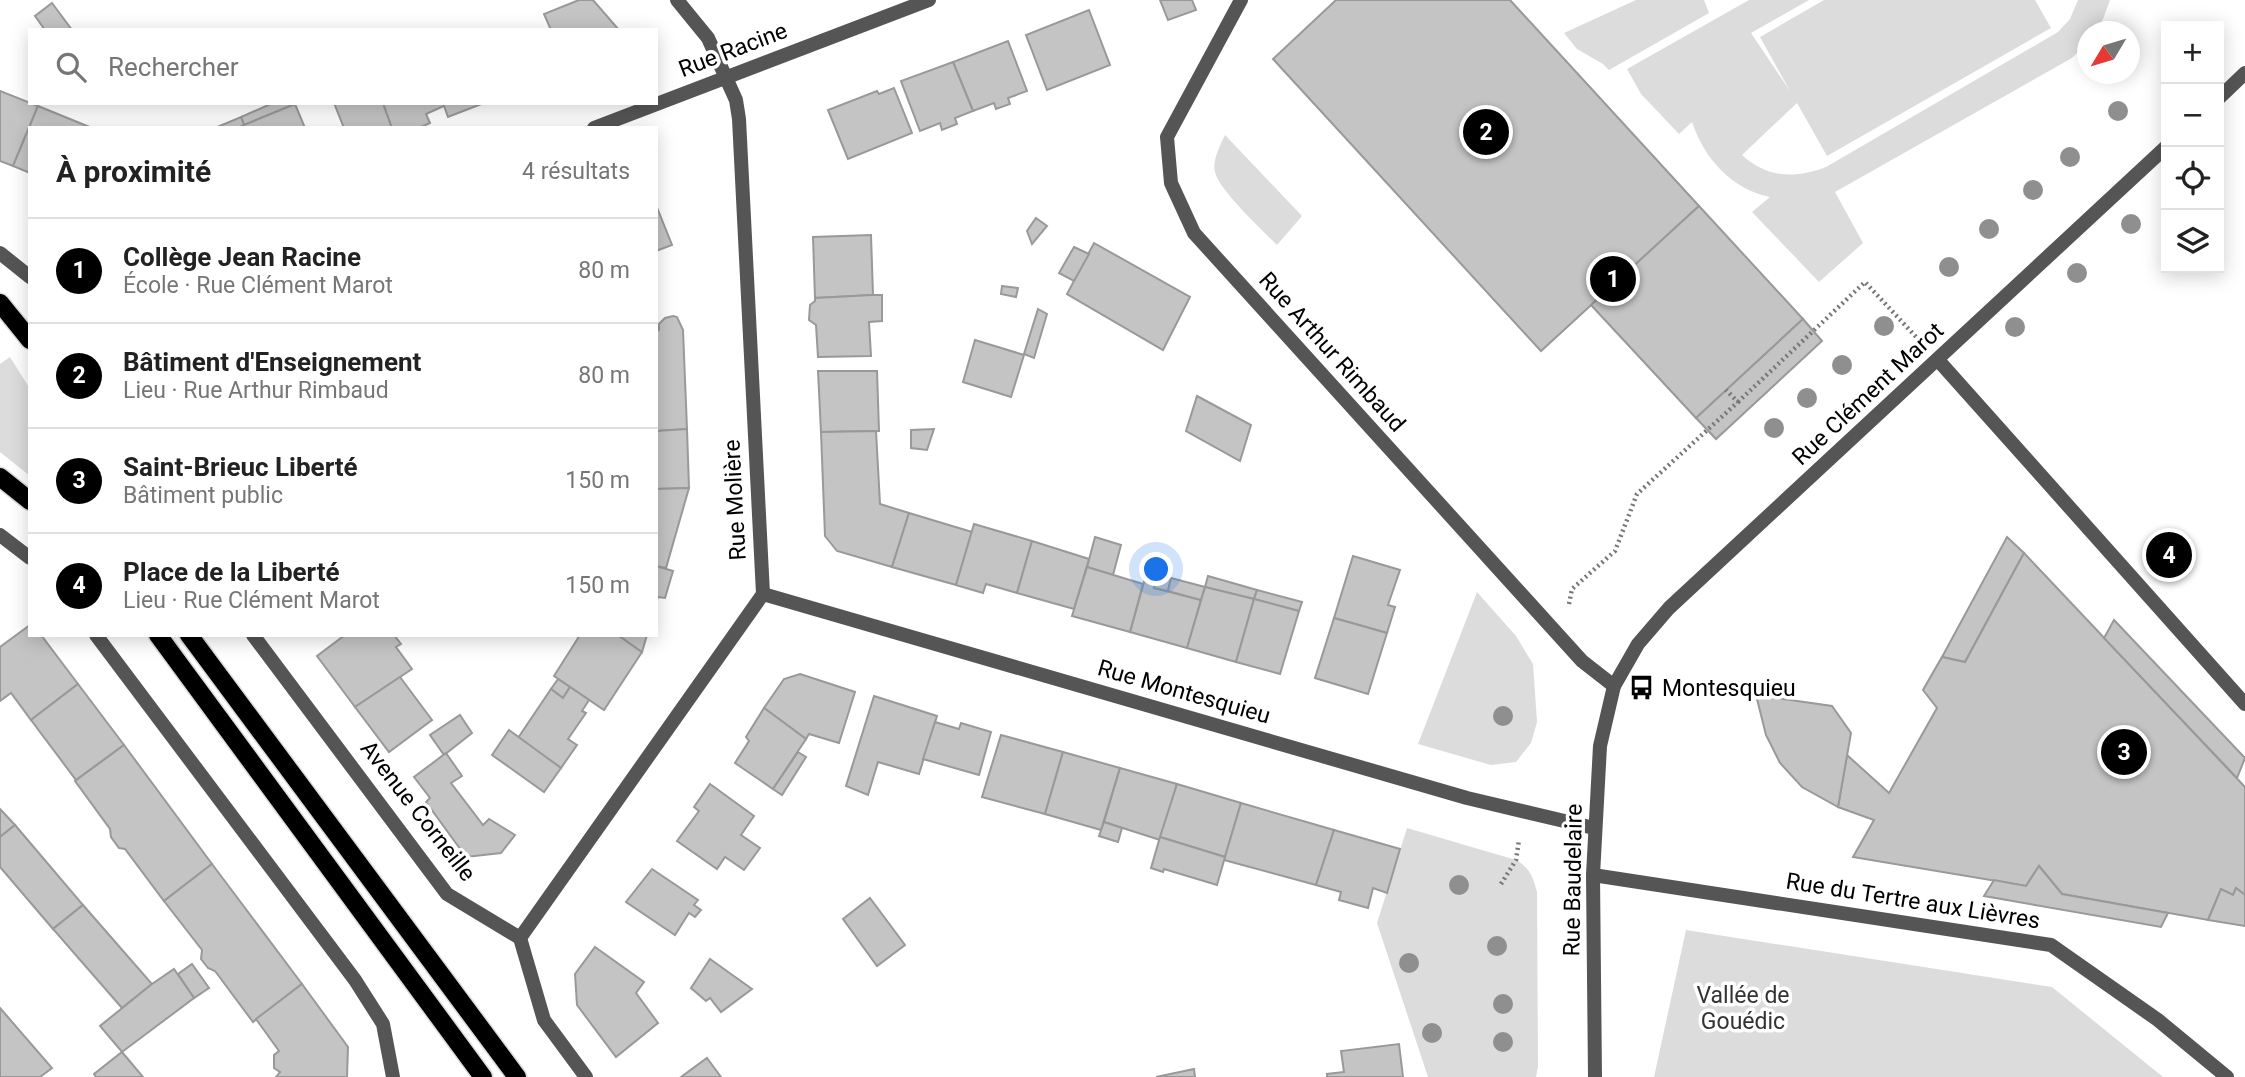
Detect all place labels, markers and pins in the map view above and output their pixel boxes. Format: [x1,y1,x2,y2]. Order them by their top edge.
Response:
pin: 2 [1463,106,1509,158]
pin: 1 [1590,253,1636,305]
pin: 4 [2146,529,2192,581]
bus stop icon: Montesquieu [1628,674,1656,702]
place label: Montesquieu [1662,675,1796,702]
pin: 3 [2101,726,2147,778]

